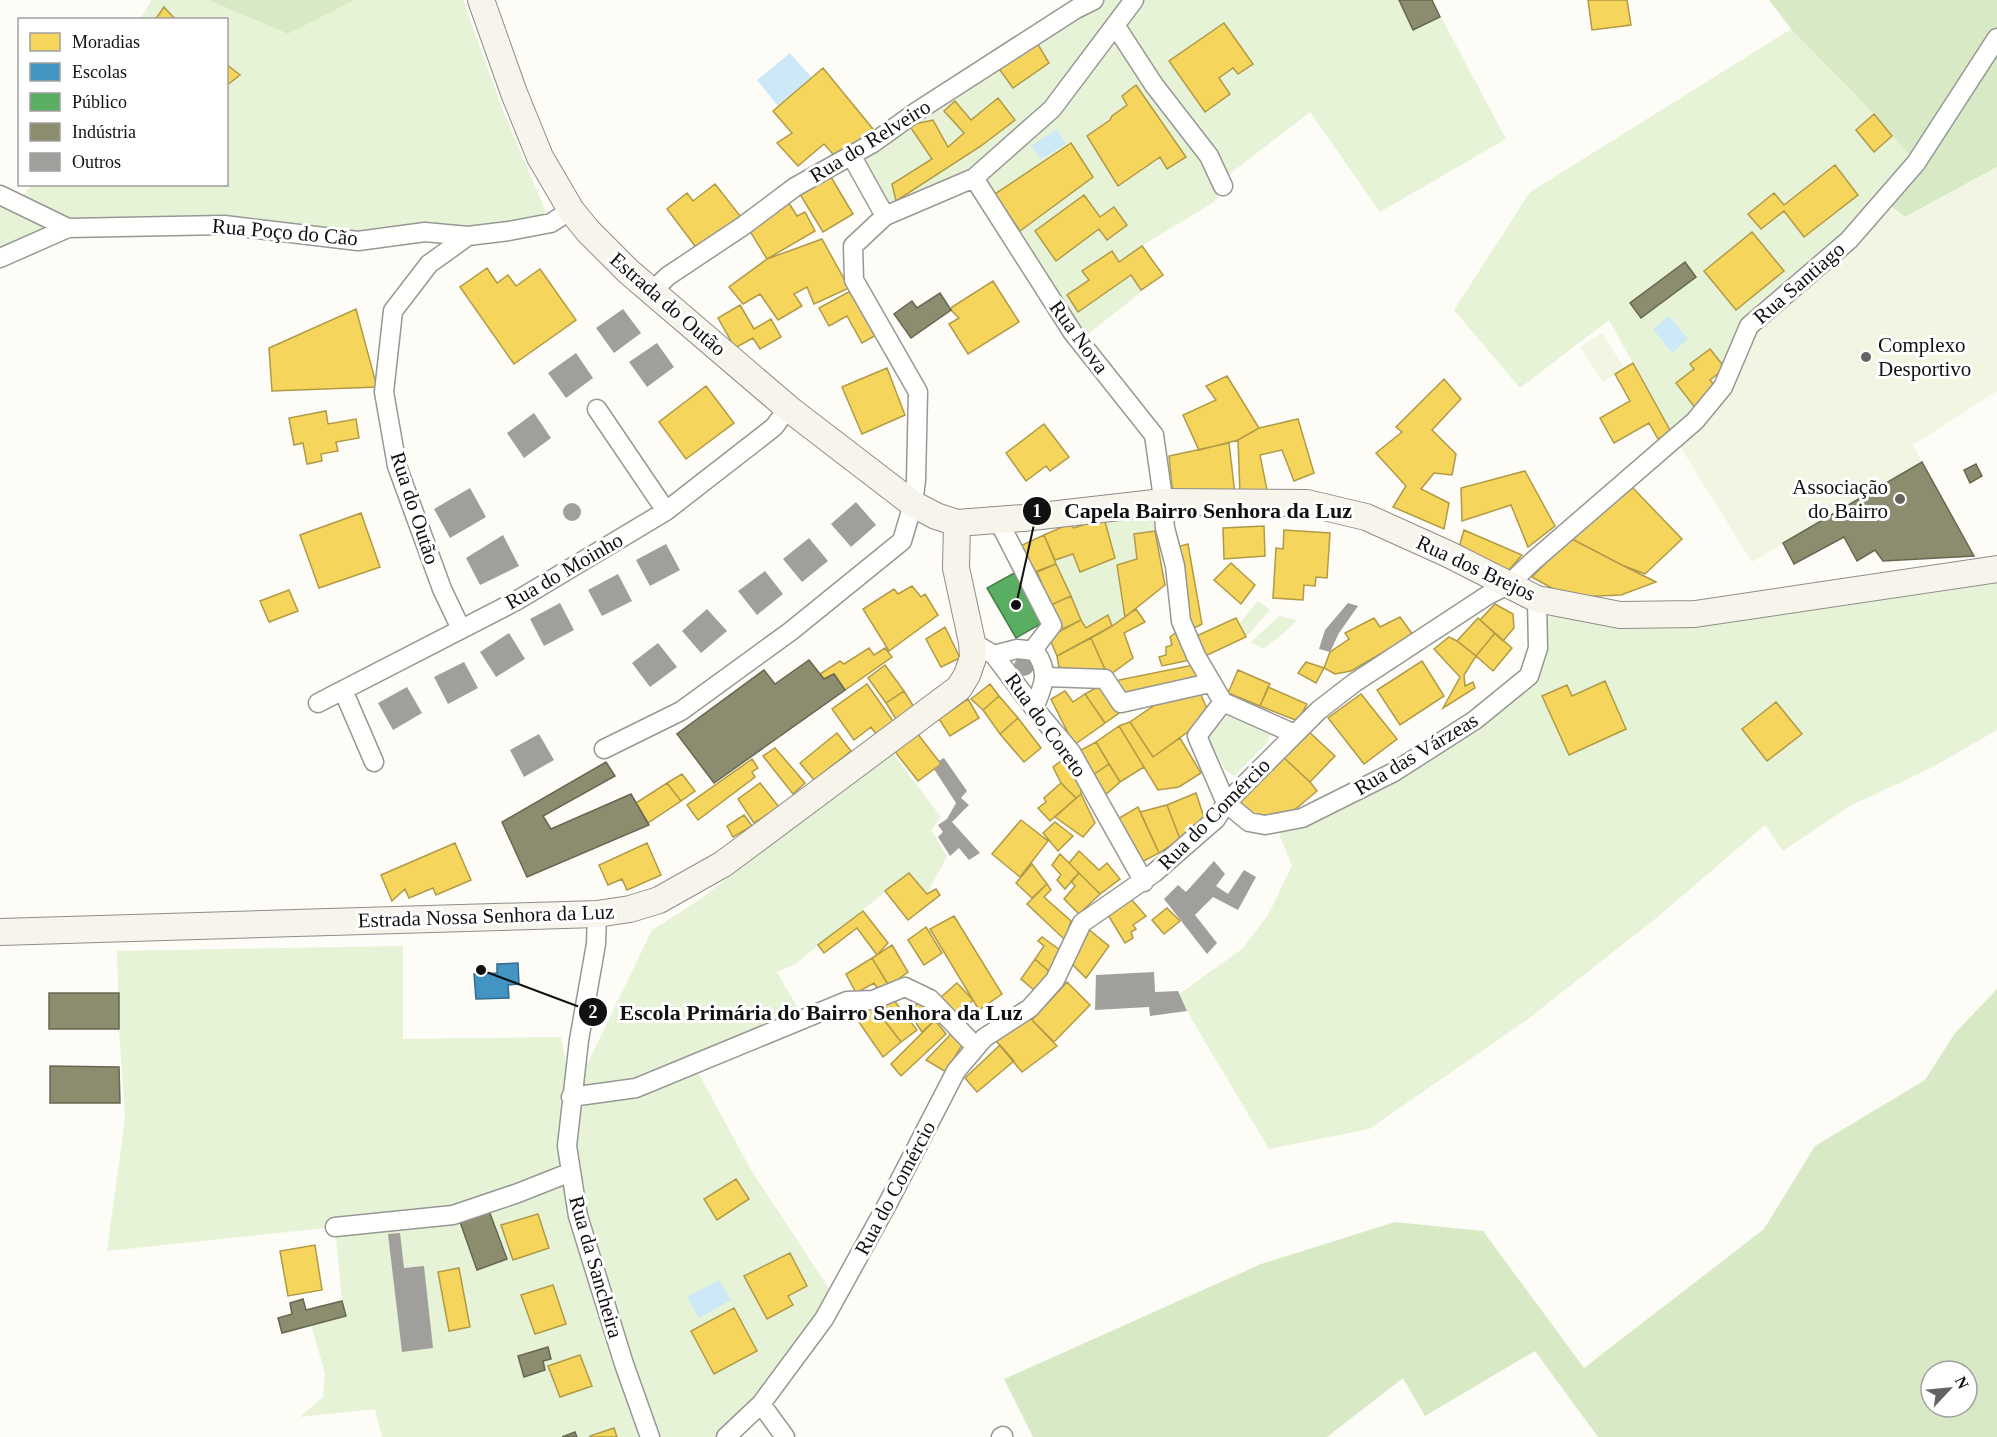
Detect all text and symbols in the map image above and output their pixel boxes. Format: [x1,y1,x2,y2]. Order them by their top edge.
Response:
legend [18,18,228,186]
text: Moradias [72,32,140,52]
text: Escolas [72,62,127,82]
text: Público [72,92,127,112]
street label: Rua do Relveiro [805,94,935,188]
text: Indústria [72,122,136,142]
text: Outros [72,152,121,172]
street label: Rua Poço do Cão [211,214,359,250]
street label: Rua Santiago [1749,237,1849,329]
street label: Estrada do Outão [605,247,731,361]
street label: Rua Nova [1044,296,1114,379]
place label: Complexo Desportivo [1878,333,1971,381]
marker: Complexo Desportivo [1859,350,1873,364]
street label: Rua do Outão [386,449,444,567]
place label: Associação do Bairro [1792,475,1888,523]
callout: Capela Bairro Senhora da Luz [1022,491,1364,531]
marker: Associação do Bairro [1893,492,1907,506]
text: Capela Bairro Senhora da Luz [1064,498,1352,523]
text: 1 [1033,501,1042,521]
street label: Rua do Moinho [501,528,627,614]
street label: Rua dos Brejos [1413,530,1539,606]
street label: Rua do Coreto [1000,668,1092,782]
street label: Rua das Várzeas [1350,708,1482,800]
street label: Rua do Comércio [1153,753,1275,875]
street label: Estrada Nossa Senhora da Luz [357,900,615,932]
callout: Escola Primária do Bairro Senhora da Luz [578,992,1035,1032]
text: Escola Primária do Bairro Senhora da Luz [620,1000,1023,1025]
text: 2 [589,1002,598,1022]
street label: Rua do Comércio [850,1117,940,1259]
street label: Rua da Sancheira [564,1193,628,1342]
north arrow [1919,1359,1979,1419]
text: N [1952,1374,1972,1392]

